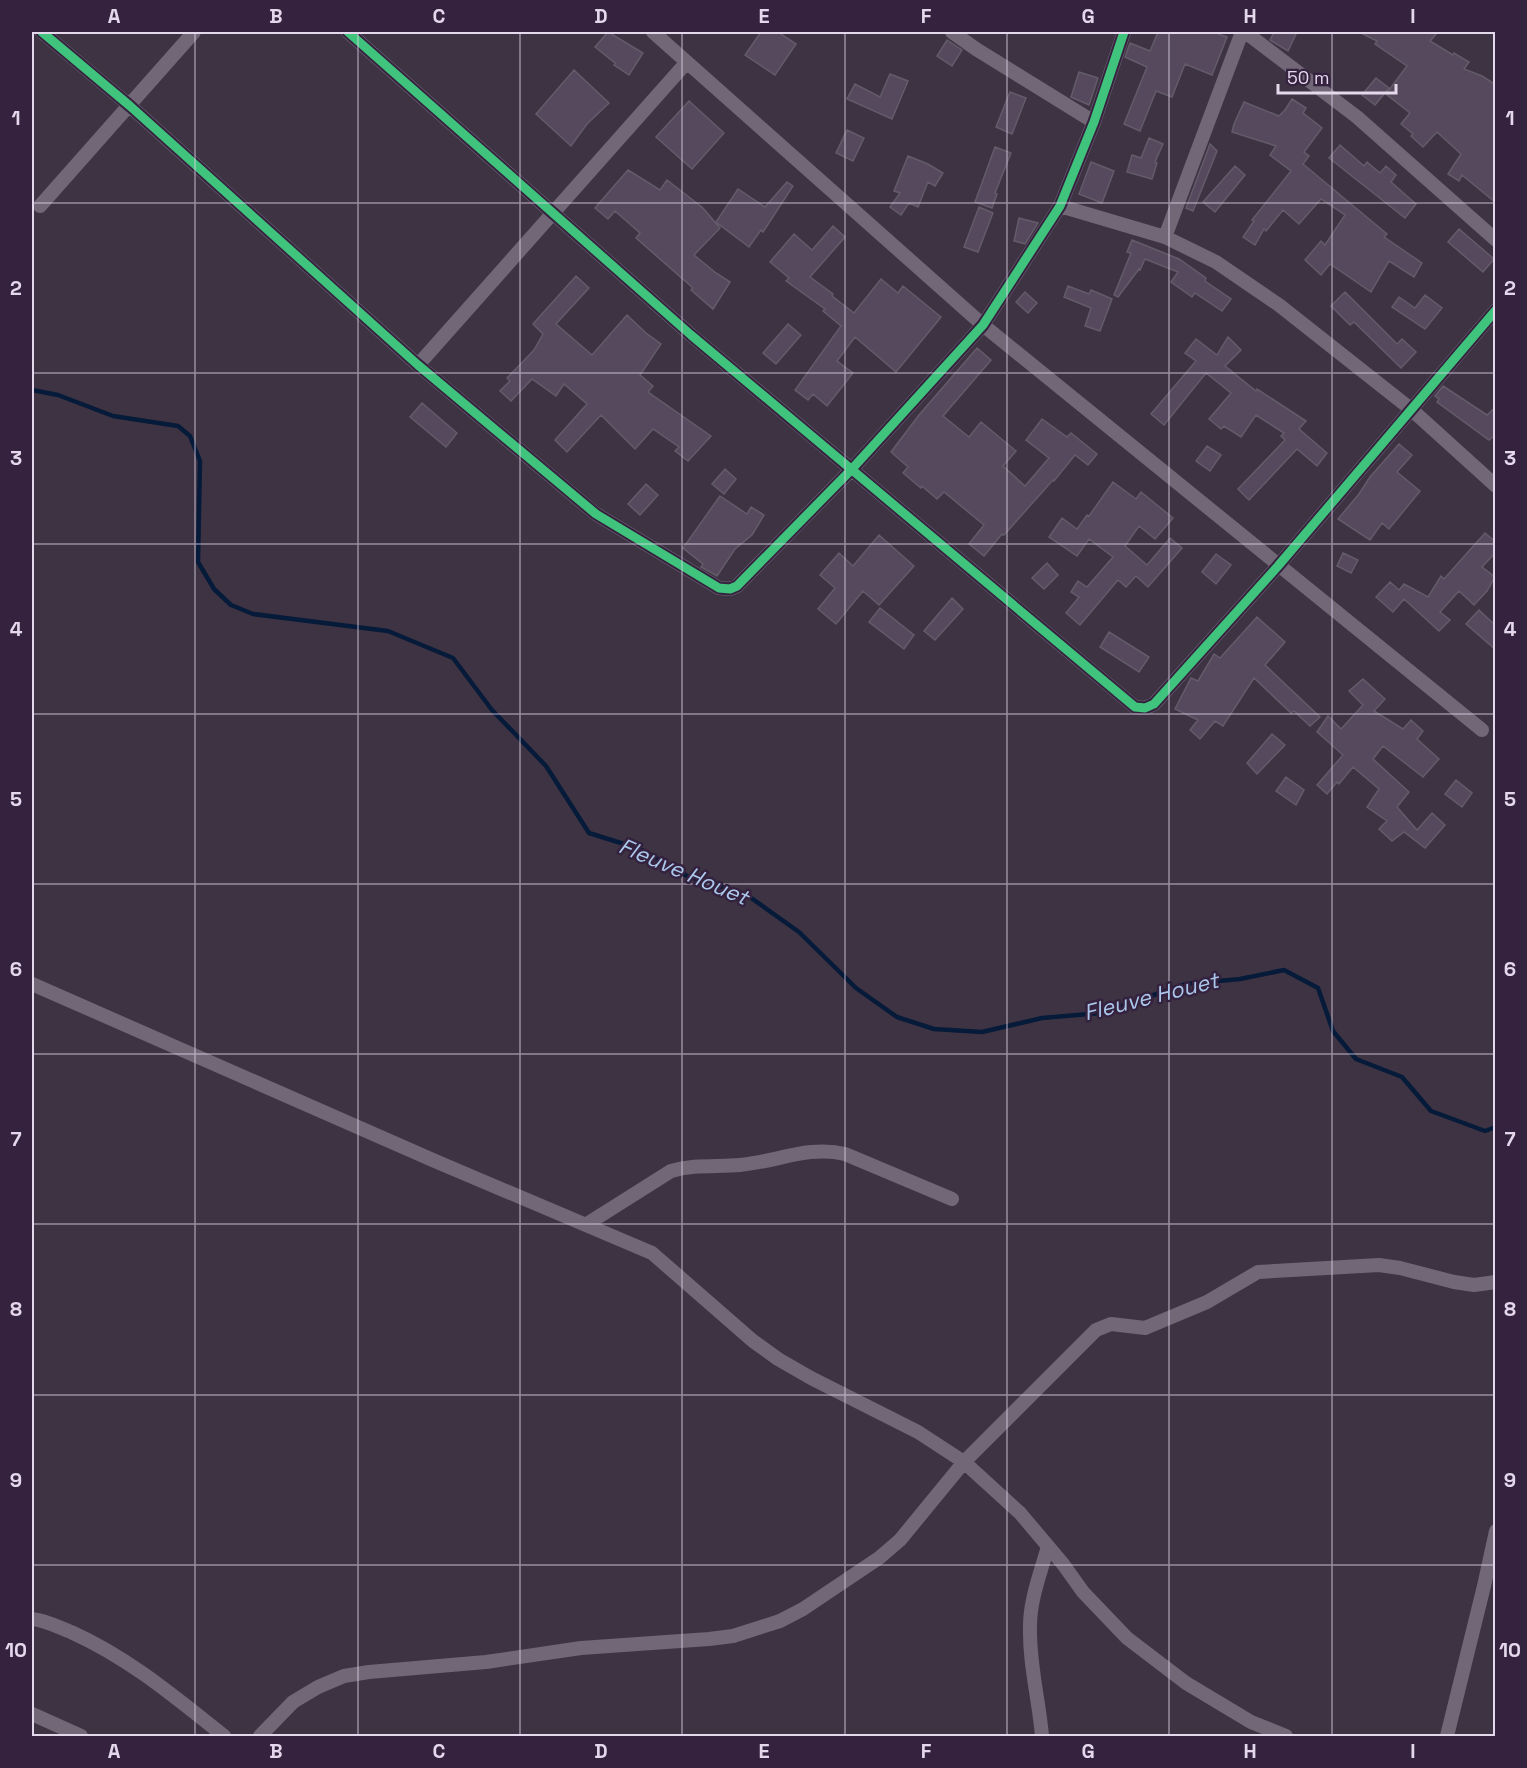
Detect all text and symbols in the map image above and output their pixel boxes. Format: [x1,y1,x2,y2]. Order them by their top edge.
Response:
text: A [108,3,121,29]
text: B [269,3,283,29]
text: C [433,3,446,29]
text: D [594,3,608,29]
text: E [758,3,770,29]
text: F [921,3,932,29]
text: G [1081,3,1095,29]
text: H [1243,3,1257,29]
text: I [1410,3,1416,29]
scale bar [1278,57,1396,95]
text: 50 m [1287,66,1329,89]
text: 1 [11,105,21,131]
text: 1 [1505,105,1515,131]
text: 2 [10,275,22,301]
text: 2 [1504,275,1516,301]
text: 3 [10,445,22,471]
text: 3 [1504,445,1516,471]
text: 4 [10,616,23,642]
text: 4 [1504,616,1517,642]
text: 5 [10,786,22,812]
text: 5 [1504,786,1516,812]
water label: Fleuve Houet [615,831,755,912]
text: 6 [10,956,22,982]
text: 6 [1504,956,1516,982]
water label: Fleuve Houet [1081,965,1223,1026]
text: 7 [10,1126,22,1152]
text: 7 [1504,1126,1516,1152]
text: 8 [10,1296,22,1322]
text: 8 [1504,1296,1516,1322]
text: 9 [10,1467,22,1493]
text: 9 [1504,1467,1516,1493]
text: 10 [5,1637,27,1663]
text: 10 [1499,1637,1521,1663]
text: A [108,1738,121,1764]
text: B [269,1738,283,1764]
text: C [433,1738,446,1764]
text: D [594,1738,608,1764]
text: E [758,1738,770,1764]
text: F [921,1738,932,1764]
text: G [1081,1738,1095,1764]
text: H [1243,1738,1257,1764]
text: I [1410,1738,1416,1764]

